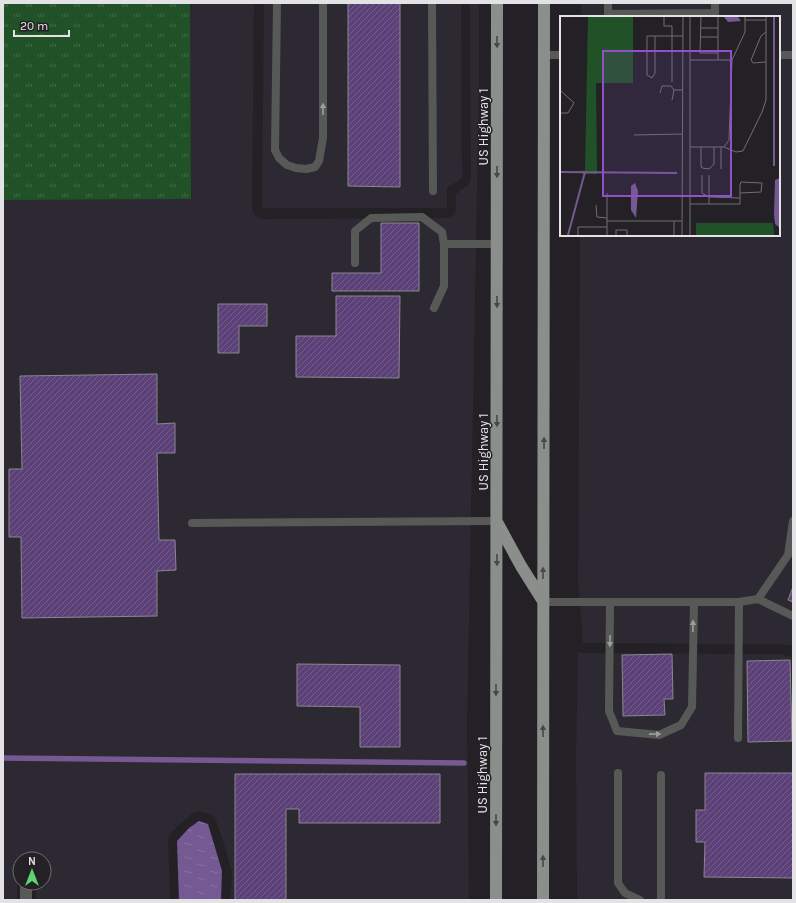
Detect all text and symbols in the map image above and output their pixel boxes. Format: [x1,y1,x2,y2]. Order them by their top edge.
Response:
scale bar [14,12,69,38]
inset map [560,16,780,236]
text: 20 m [20,19,48,33]
one-way arrow [494,36,500,49]
street label: US Highway 1 [476,88,491,166]
one-way arrow [320,102,326,115]
one-way arrow [494,166,500,179]
one-way arrow [494,296,500,309]
street label: US Highway 1 [476,413,491,491]
one-way arrow [494,415,500,428]
one-way arrow [541,436,547,449]
one-way arrow [494,554,500,567]
one-way arrow [540,566,546,579]
one-way arrow [690,619,696,632]
one-way arrow [607,635,613,648]
one-way arrow [493,684,499,697]
one-way arrow [540,724,546,737]
one-way arrow [649,731,662,737]
street label: US Highway 1 [475,736,490,814]
one-way arrow [493,814,499,827]
north arrow [12,851,52,891]
one-way arrow [540,854,546,867]
text: N [28,855,36,868]

